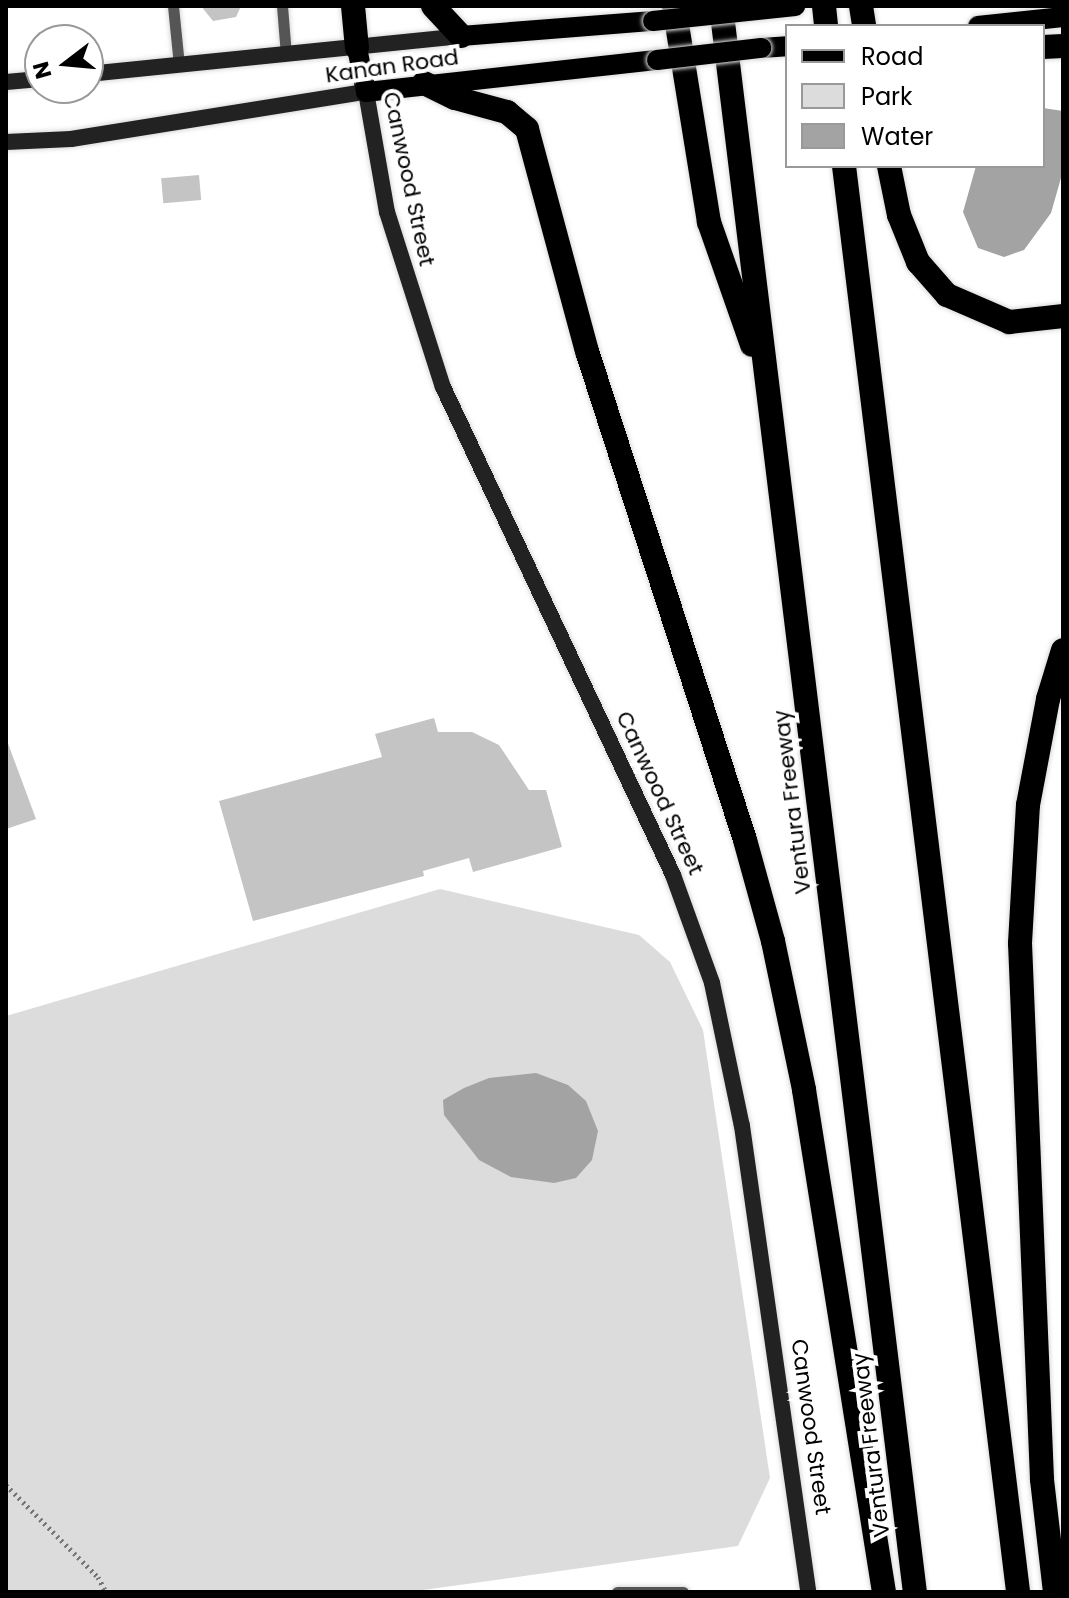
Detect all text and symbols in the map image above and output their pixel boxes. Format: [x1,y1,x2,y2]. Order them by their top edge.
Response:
north arrow [24,24,104,104]
legend [785,24,1045,168]
text: Road [861,40,923,73]
street label: Kanan Road [324,44,460,88]
text: N [25,58,60,82]
text: Park [861,80,912,113]
street label: Canwood Street [378,90,440,268]
text: Water [861,120,933,153]
street label: Canwood Street [611,707,709,879]
street label: Ventura Freeway [768,708,816,896]
street label: Canwood Street [786,1337,836,1517]
street label: Ventura Freeway [847,1351,895,1539]

